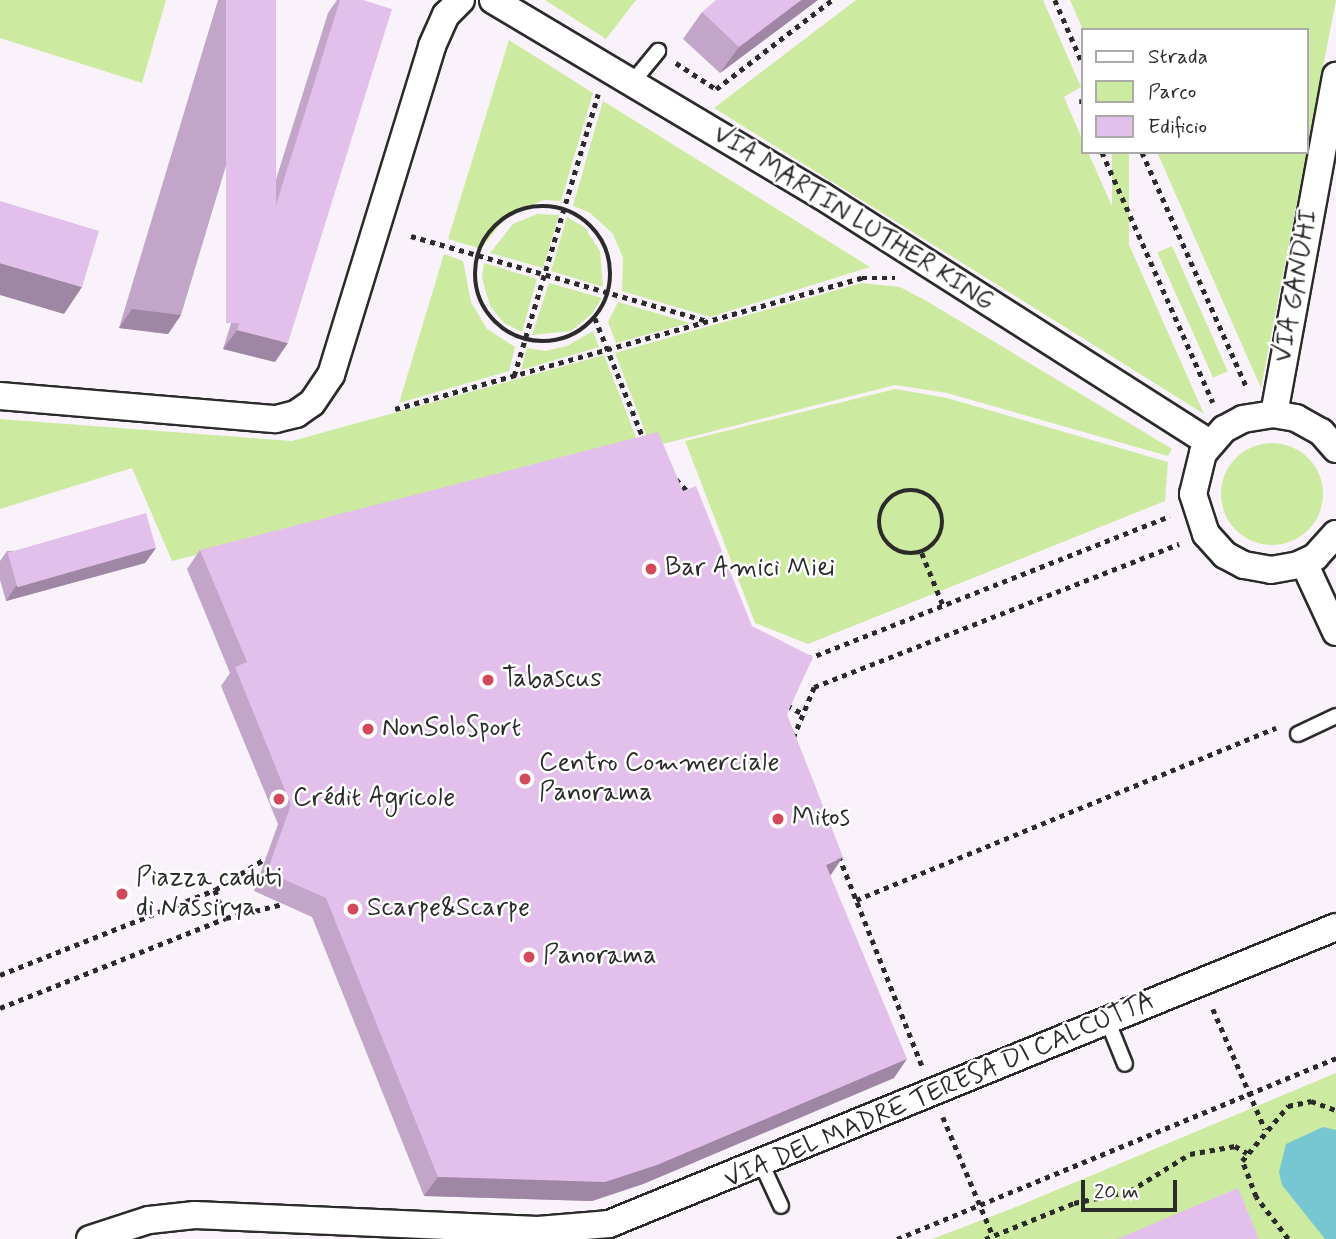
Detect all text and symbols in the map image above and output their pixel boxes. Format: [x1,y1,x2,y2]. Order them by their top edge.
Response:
legend [1080,28,1308,154]
text: Strada [1148,43,1208,71]
text: Parco [1148,78,1196,106]
text: Edificio [1148,113,1207,141]
street label: VIA MARTIN LUTHER KING [701,116,1005,322]
street label: VIA GANDHI [1268,206,1326,366]
place label: Bar Amici Miei [665,553,828,585]
marker: Bar Amici Miei [643,561,659,577]
place label: Tabascus [502,664,602,696]
marker: Tabascus [480,672,496,688]
place label: NonSoloSport [382,713,521,745]
marker: NonSoloSport [360,721,376,737]
place label: Centro Commerciale Panorama [539,748,779,810]
marker: Centro Commerciale Panorama [517,771,533,787]
place label: Crédit Agricole [293,783,453,815]
marker: Crédit Agricole [271,791,287,807]
place label: Mitos [792,803,850,835]
marker: Mitos [770,811,786,827]
place label: Piazza caduti di Nassirya [136,863,282,924]
marker: Piazza caduti di Nassirya [114,886,130,902]
place label: Scarpe&Scarpe [367,893,530,925]
marker: Scarpe&Scarpe [345,901,361,917]
place label: Panorama [543,941,657,973]
marker: Panorama [521,949,537,965]
street label: VIA DEL MADRE TERESA DI CALCUTTA [716,984,1164,1198]
scale bar [1084,1166,1180,1210]
text: 20 m [1094,1178,1139,1206]

